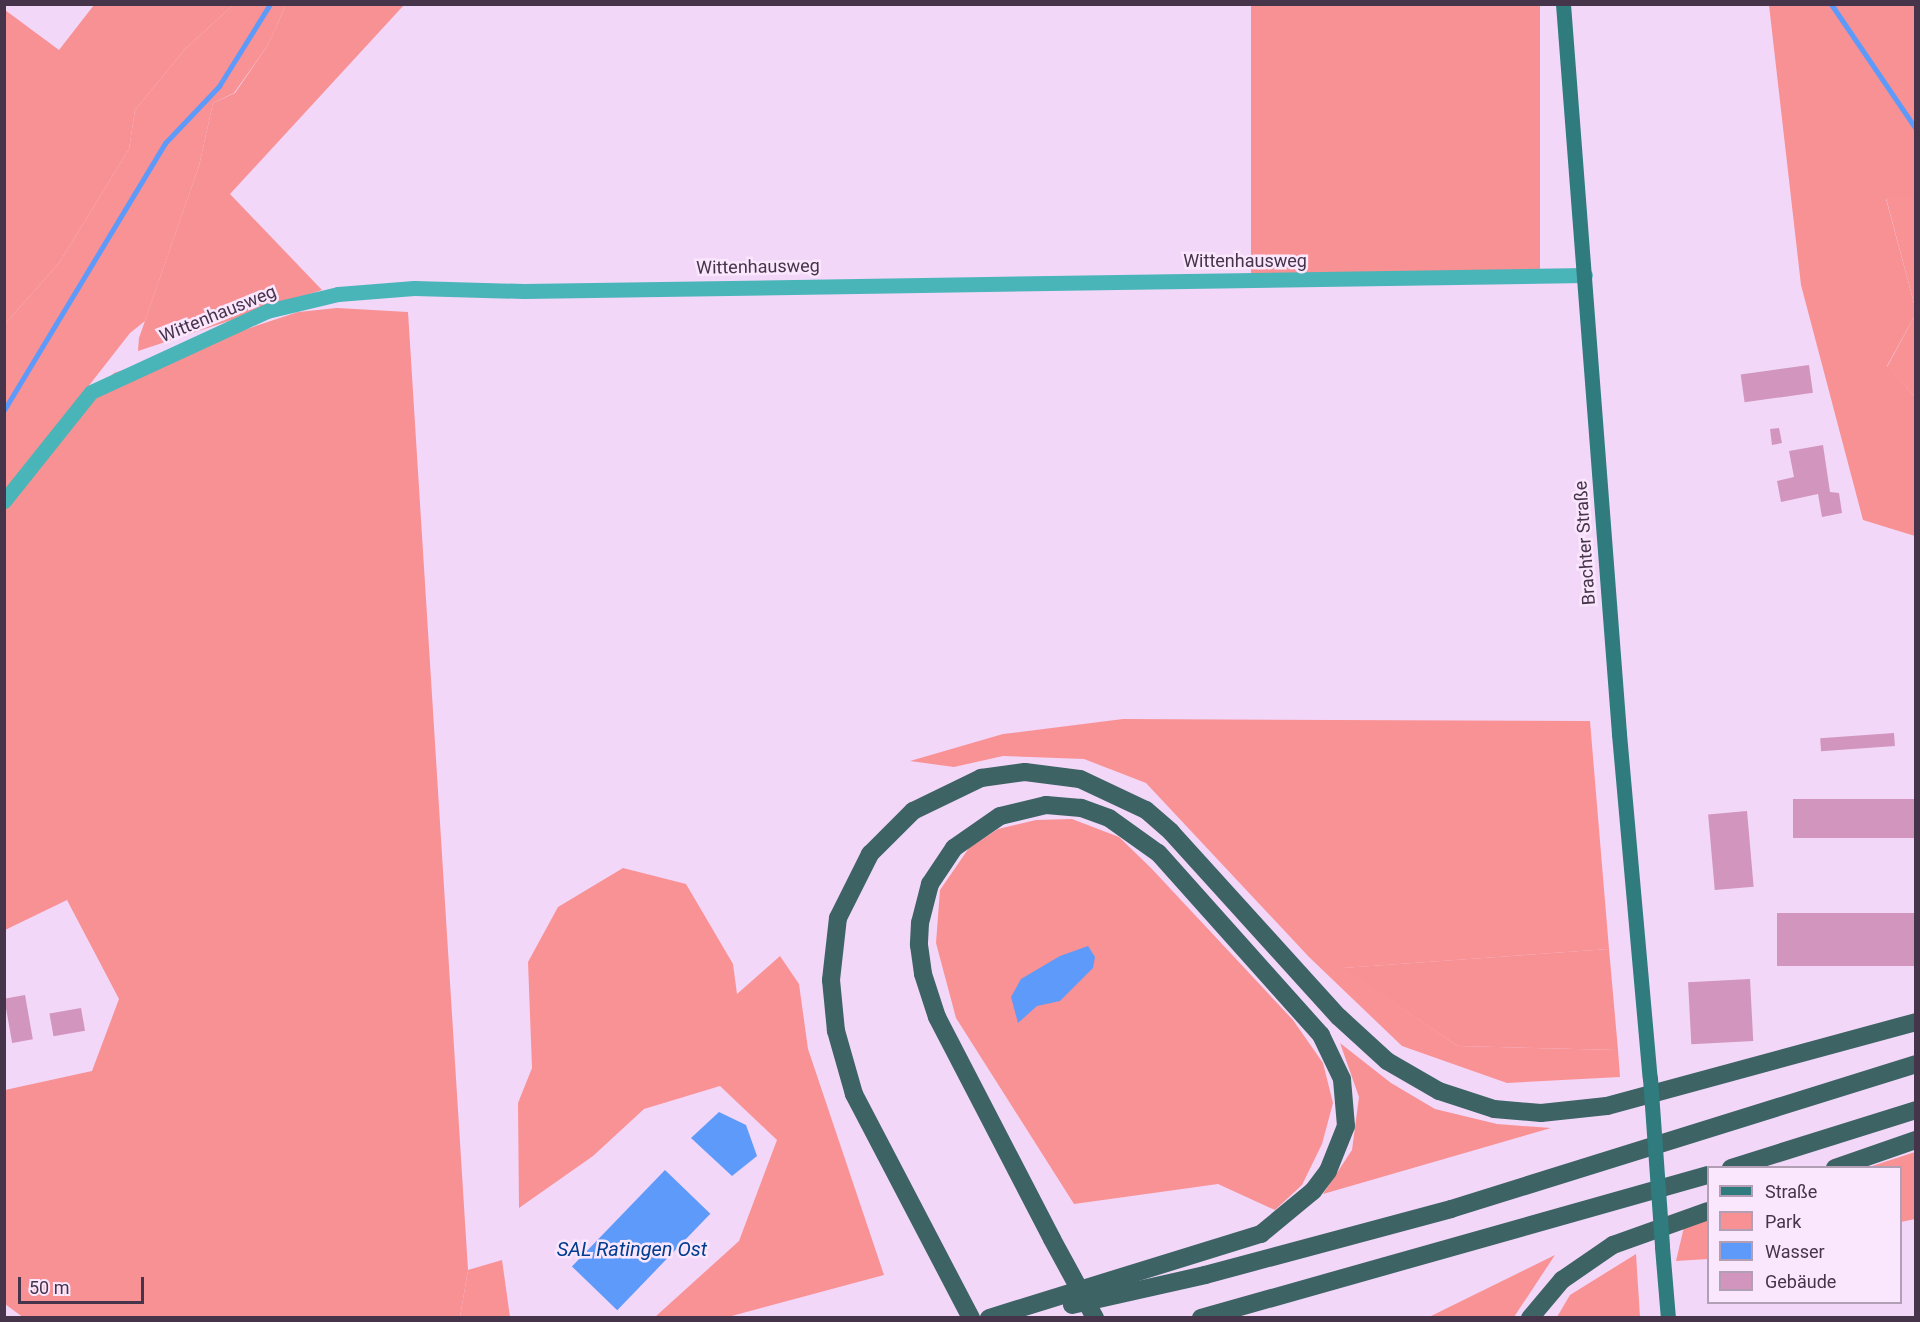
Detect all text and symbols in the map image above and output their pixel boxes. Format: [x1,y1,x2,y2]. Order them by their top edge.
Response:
street label: Wittenhausweg [1183,250,1307,272]
street label: Wittenhausweg [696,255,820,279]
street label: Wittenhausweg [157,281,279,347]
street label: Brachter Straße [1570,480,1600,606]
legend [1707,1166,1902,1304]
text: Straße [1765,1181,1817,1202]
text: Park [1765,1211,1801,1232]
water label: SAL Ratingen Ost [557,1237,707,1261]
text: Wasser [1765,1241,1825,1262]
scale bar [21,1265,147,1303]
text: Gebäude [1765,1271,1836,1292]
text: 50 m [29,1277,69,1298]

